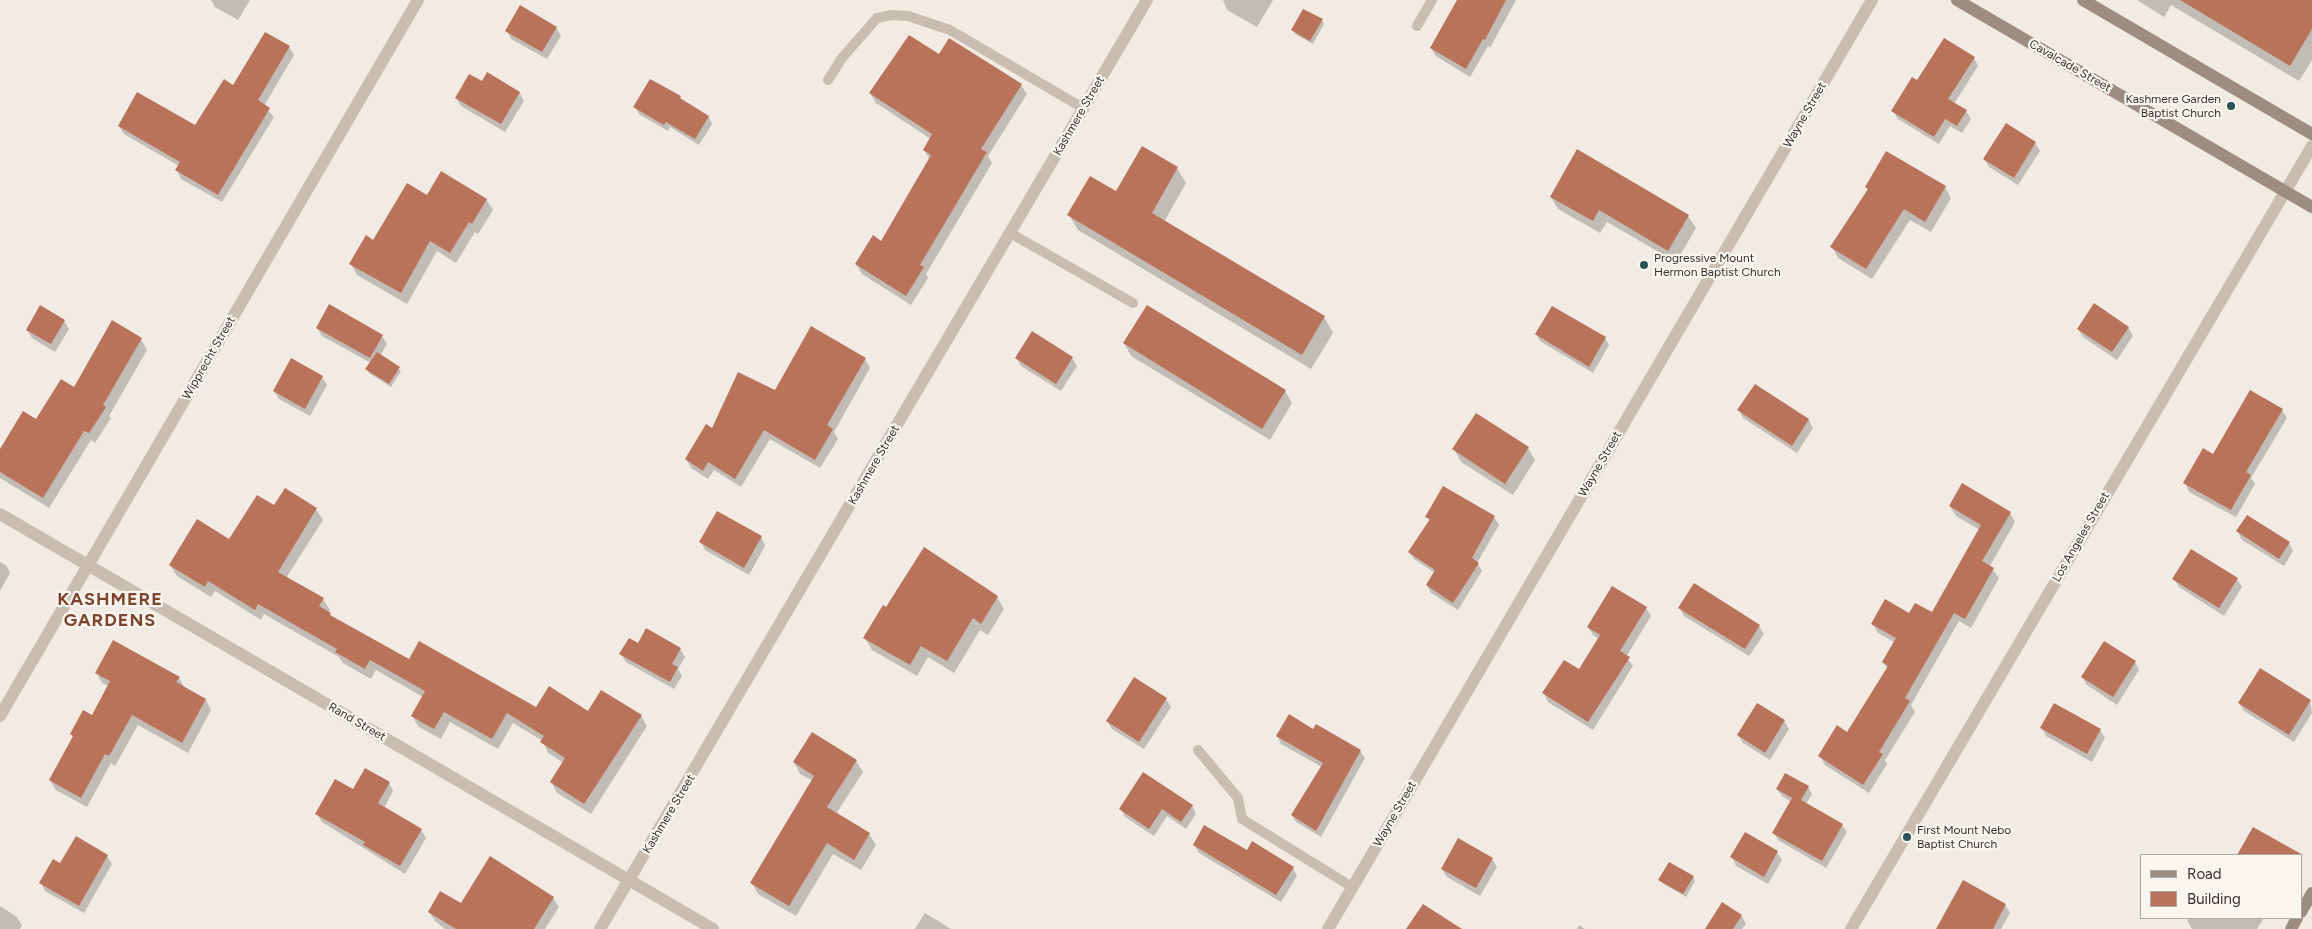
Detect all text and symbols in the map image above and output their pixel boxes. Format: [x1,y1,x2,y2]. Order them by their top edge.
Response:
street label: Cavalcade Street [2026,37,2114,95]
street label: Kashmere Street [1050,74,1108,158]
street label: Wayne Street [1780,80,1830,150]
place label: Kashmere Garden Baptist Church [2125,92,2221,120]
marker: Kashmere Garden Baptist Church [2225,100,2237,112]
place label: Progressive Mount Hermon Baptist Church [1654,251,1781,279]
marker: Progressive Mount Hermon Baptist Church [1638,259,1650,271]
street label: Wipprecht Street [179,314,239,402]
street label: Kashmere Street [845,423,903,507]
street label: Wayne Street [1575,429,1625,499]
street label: Los Angeles Street [2049,489,2113,585]
district label: KASHMERE GARDENS [56,589,164,632]
street label: Rand Street [326,700,388,744]
street label: Kashmere Street [640,772,698,856]
street label: Wayne Street [1370,779,1420,849]
place label: First Mount Nebo Baptist Church [1917,823,2011,851]
marker: First Mount Nebo Baptist Church [1901,831,1913,843]
legend [2140,854,2302,919]
text: Road [2187,865,2222,883]
text: Building [2187,890,2241,908]

